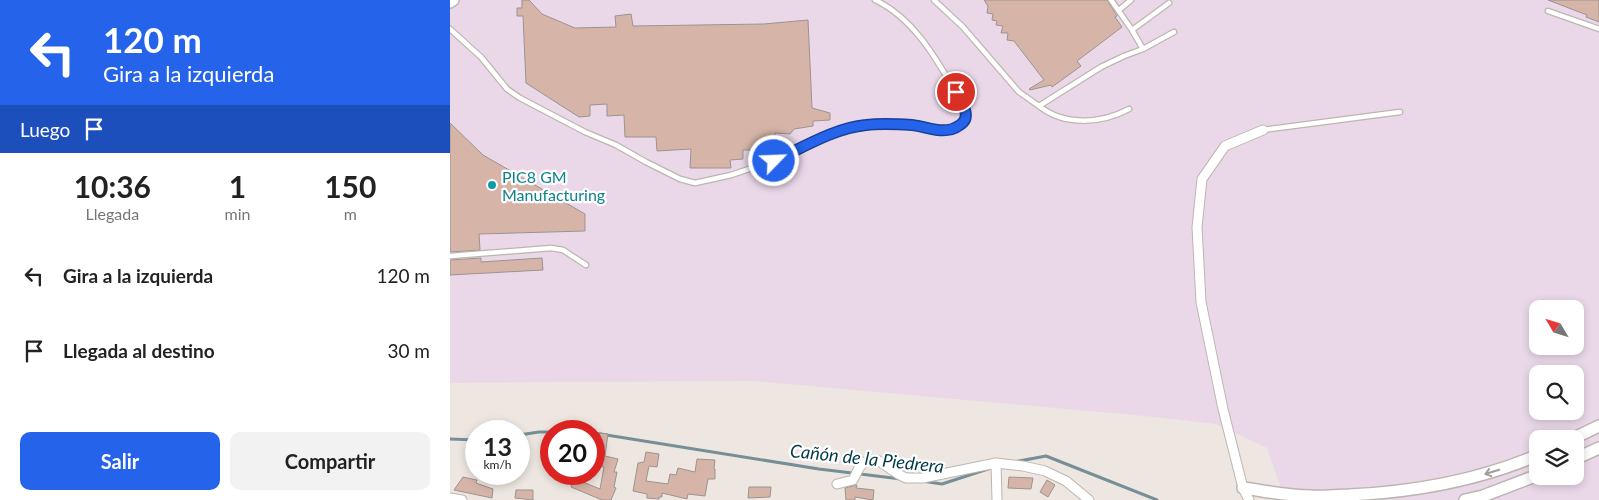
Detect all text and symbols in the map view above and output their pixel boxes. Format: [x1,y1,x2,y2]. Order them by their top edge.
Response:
text: 120 m [103,18,202,60]
icon: left [20,20,85,85]
text: Gira a la izquierda [103,60,274,87]
pin [935,71,977,113]
icon: arrive [942,78,970,106]
icon: arrive [80,115,108,143]
text: Luego [20,118,70,141]
position arrow [747,134,799,186]
place label: PIC8 GM Manufacturing [502,167,605,204]
text: 10:36 [74,168,151,204]
text: 1 [229,168,246,204]
text: 150 [324,168,376,204]
marker: PIC8 GM Manufacturing [486,179,498,191]
text: Llegada [85,204,139,223]
text: min [225,204,251,223]
text: m [344,204,357,223]
icon: left [20,262,48,290]
text: Gira a la izquierda [63,264,213,287]
text: 120 m [376,264,430,287]
north arrow [1529,300,1584,355]
map controls [1529,300,1584,485]
icon: arrive [20,337,48,365]
text: Llegada al destino [63,339,215,362]
text: 30 m [387,339,430,362]
button: search [1529,365,1584,420]
speed limit sign: 20 [540,420,605,485]
button: layers [1529,430,1584,485]
text: 13 [483,431,512,461]
button: Salir [20,432,220,490]
button: Compartir [230,432,430,490]
water label: Cañón de la Piedrera [789,439,945,477]
text: km/h [483,457,512,472]
one-way arrow [1484,467,1500,477]

